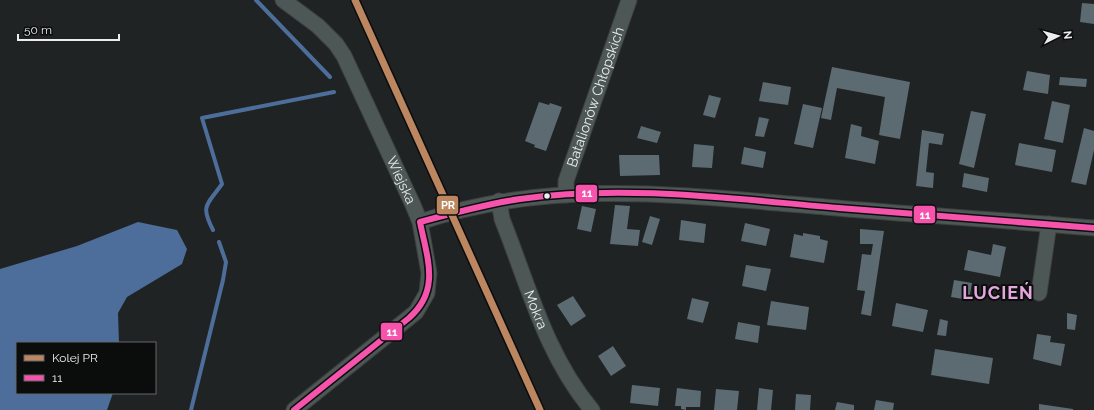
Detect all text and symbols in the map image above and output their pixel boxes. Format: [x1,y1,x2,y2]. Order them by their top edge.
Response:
scale bar [18,16,119,42]
north arrow [1038,16,1078,56]
text: 50 m [24,23,52,37]
street label: Batalionów Chłopskich [563,25,627,169]
text: N [1061,30,1074,40]
street label: Wiejska [383,153,419,206]
line badge: 11 [575,184,598,203]
text: 11 [582,187,593,200]
unlabelled marker [542,191,552,201]
line badge: PR [436,195,459,215]
text: PR [441,199,456,212]
line badge: 11 [913,205,936,224]
text: 11 [920,209,931,222]
district label: LUCIEŃ [962,282,1034,303]
street label: Mokra [521,288,551,331]
line badge: 11 [380,322,403,341]
text: 11 [387,326,398,339]
legend [16,342,156,394]
text: Kolej PR [52,351,98,365]
text: 11 [52,371,62,385]

